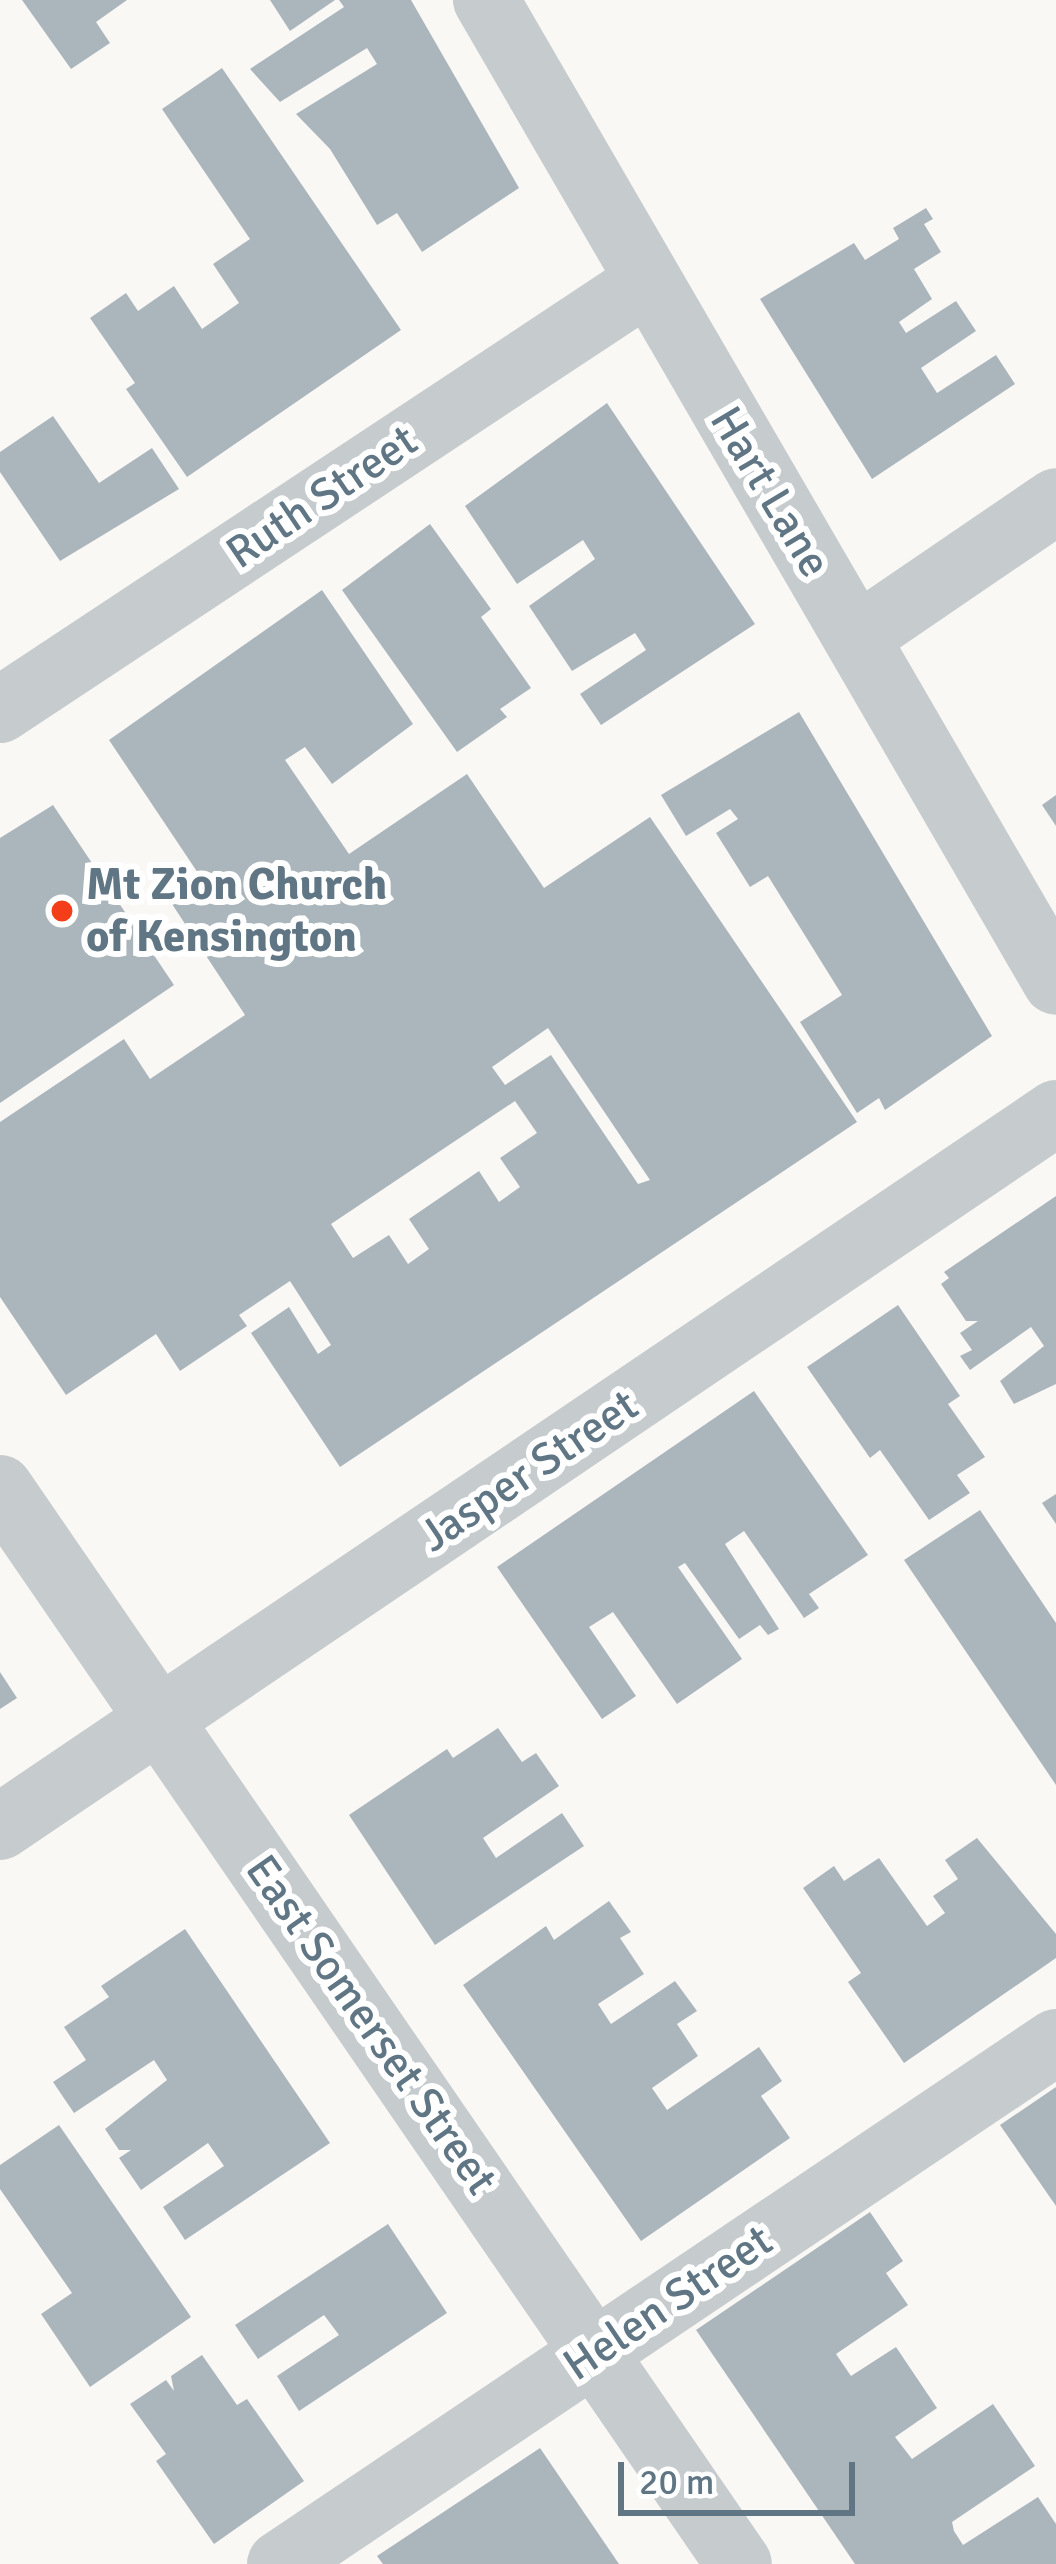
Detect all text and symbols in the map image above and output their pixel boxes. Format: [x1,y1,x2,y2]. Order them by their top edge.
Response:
street label: Hart Lane [698,397,842,587]
street label: Ruth Street [217,414,427,580]
place label: Mt Zion Church of Kensington [86,858,387,964]
marker: Mt Zion Church of Kensington [49,898,75,924]
street label: Jasper Street [410,1378,648,1564]
street label: East Somerset Street [234,1845,508,2205]
street label: Helen Street [553,2214,783,2392]
scale bar [624,2438,861,2512]
text: 20 m [639,2460,715,2505]

